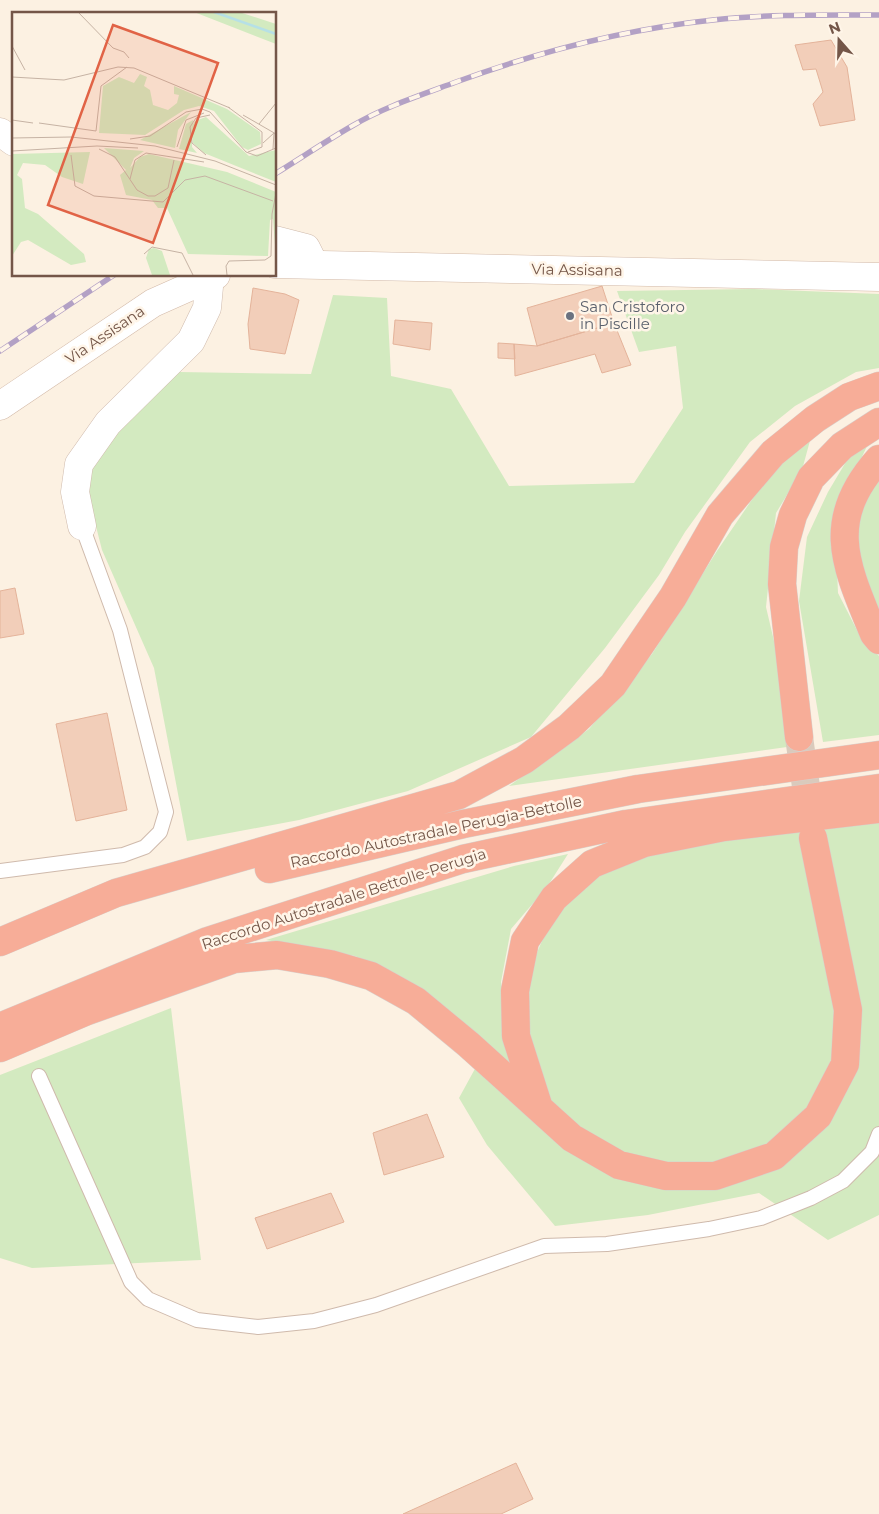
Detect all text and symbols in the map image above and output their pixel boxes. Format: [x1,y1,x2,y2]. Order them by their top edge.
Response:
inset map [12,12,276,276]
north arrow [814,15,864,65]
text: N [826,17,843,38]
street label: Via Assisana [531,259,623,280]
place label: San Cristoforo in Piscille [580,297,685,333]
street label: Via Assisana [61,301,148,368]
marker: San Cristoforo in Piscille [564,310,576,322]
street label: Raccordo Autostradale Perugia-Bettolle [288,791,584,872]
street label: Raccordo Autostradale Bettolle-Perugia [199,843,488,954]

